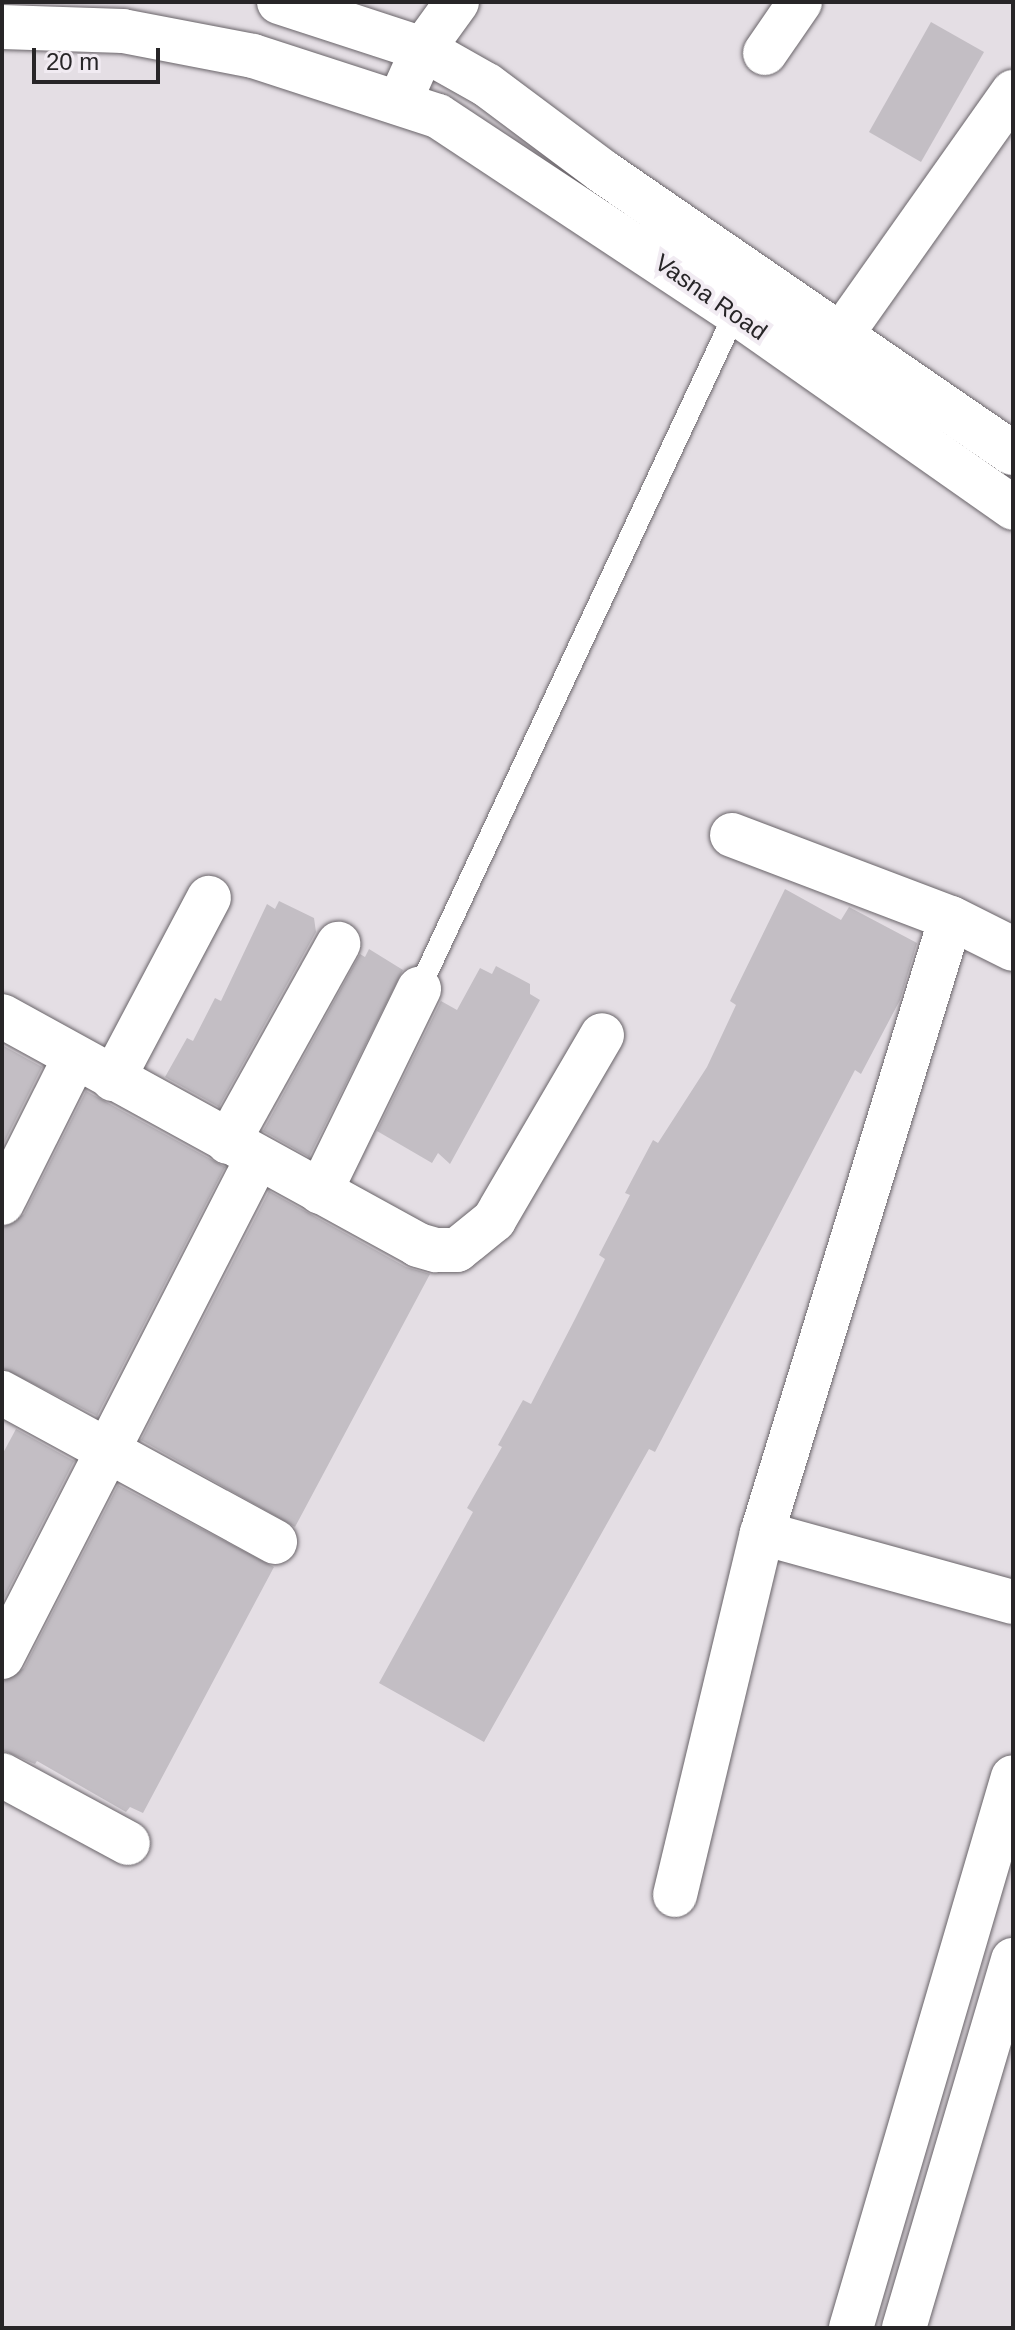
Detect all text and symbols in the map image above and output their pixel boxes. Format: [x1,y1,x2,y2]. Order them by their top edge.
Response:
scale bar [36,32,164,82]
text: 20 m [46,48,99,75]
street label: Vasna Road [649,248,773,346]

